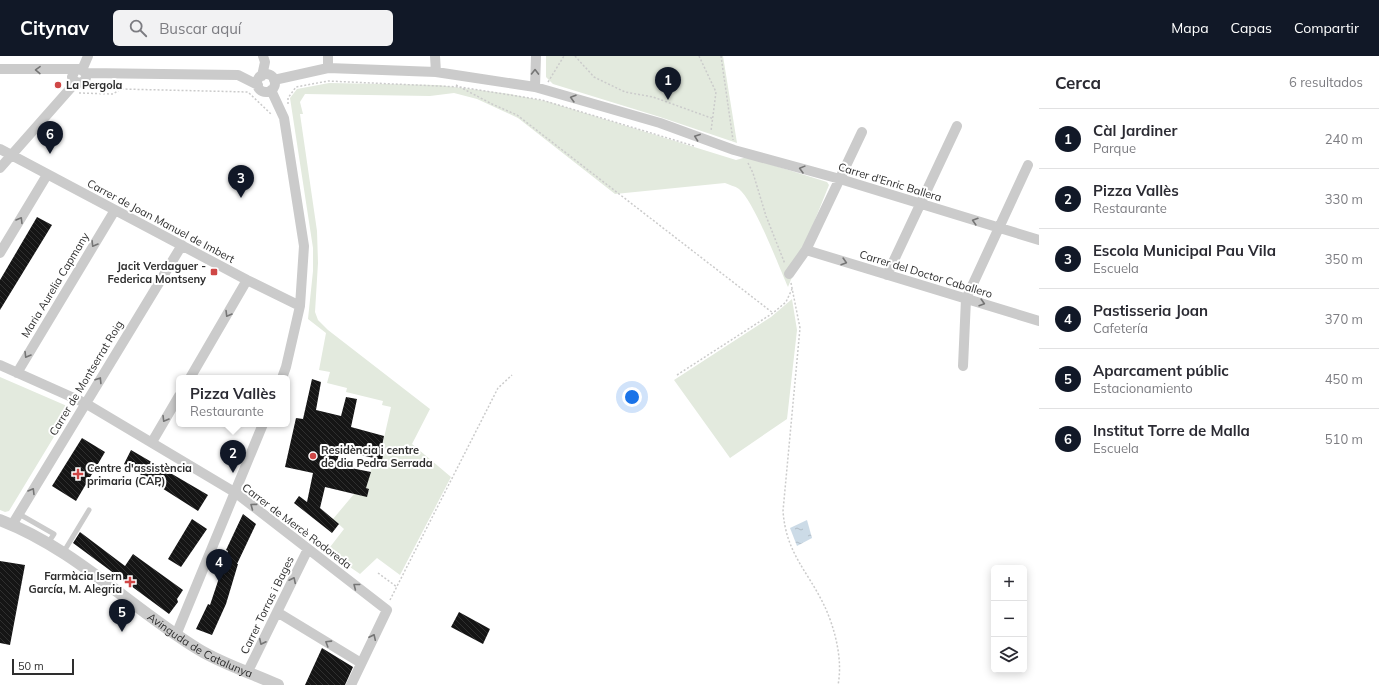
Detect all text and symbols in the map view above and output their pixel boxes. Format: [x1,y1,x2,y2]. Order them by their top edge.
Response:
search box [113,10,393,46]
text: Citynav [20,16,89,40]
icon: search [127,17,149,39]
text: Buscar aquí [159,19,241,38]
text: Mapa [1171,19,1209,37]
text: Capas [1231,19,1272,37]
text: Compartir [1294,19,1359,37]
one-way arrow [35,66,41,74]
pin: 1 [655,67,681,100]
one-way arrow [531,69,540,75]
text: Cerca [1055,72,1101,93]
text: 6 resultados [1289,74,1363,90]
place label: La Pergola [66,78,123,92]
marker: La Pergola [53,80,63,90]
one-way arrow [570,94,577,103]
pin: 6 [37,121,63,154]
text: Càl Jardiner [1093,121,1177,140]
text: 1 [1064,131,1072,147]
text: 240 m [1325,131,1363,147]
one-way arrow [694,133,701,141]
text: Parque [1093,140,1136,156]
street label: Carrer d'Enric Ballera [837,160,943,204]
pin: 3 [228,165,254,198]
one-way arrow [799,165,806,174]
street label: Carrer de Joan Manuel de Imbert [85,176,237,266]
text: Pizza Vallès [1093,181,1179,200]
text: 2 [1064,191,1072,207]
text: 330 m [1325,191,1363,207]
text: Restaurante [1093,200,1167,216]
one-way arrow [16,217,23,224]
one-way arrow [971,217,978,226]
street label: Maria Aurelia Capmany [18,230,92,340]
one-way arrow [92,240,99,247]
text: Escola Municipal Pau Vila [1093,241,1276,260]
street label: Carrer del Doctor Caballero [858,247,994,301]
text: 3 [1064,251,1072,267]
text: 350 m [1325,251,1363,267]
one-way arrow [840,257,847,266]
place label: Jacit Verdaguer - Federica Montseny [108,259,206,286]
text: Escuela [1093,260,1139,276]
marker: Jacit Verdaguer - Federica Montseny [209,267,219,277]
one-way arrow [978,299,985,307]
text: Pastisseria Joan [1093,301,1208,320]
one-way arrow [225,310,232,317]
text: 4 [1064,311,1072,327]
text: 370 m [1325,311,1363,327]
street label: Carrer de Montserrat Roig [46,318,126,438]
text: Cafetería [1093,320,1148,336]
one-way arrow [25,351,32,358]
text: Aparcament públic [1093,361,1229,380]
text: 5 [1064,371,1072,387]
text: 450 m [1325,371,1363,387]
popup [176,375,290,427]
one-way arrow [95,377,102,384]
text: Estacionamiento [1093,380,1193,396]
text: Pizza Vallès [190,384,276,403]
your location [622,387,642,407]
text: Restaurante [190,403,264,419]
one-way arrow [163,415,170,422]
text: Institut Torre de Malla [1093,421,1250,440]
text: 6 [1064,431,1072,447]
text: 510 m [1325,431,1363,447]
pin: 2 [220,440,246,473]
text: Escuela [1093,440,1139,456]
place label: Residència i centre de dia Pedra Serrada [321,443,433,470]
marker: Residència i centre de dia Pedra Serrada [308,451,318,461]
place label: Centre d'assistència primaria (CAP) [87,461,192,488]
marker: Centre d'assistència primaria (CAP) [72,468,84,480]
street label: Carrer de Mercè Rodoreda [239,480,355,572]
one-way arrow [28,488,35,495]
one-way arrow [250,504,257,511]
pin: 4 [206,549,232,582]
street label: Carrer Torras i Bages [237,554,297,656]
map controls [991,565,1027,673]
button: + [991,565,1027,601]
place label: Farmàcia Isern García, M. Alegria [29,569,122,596]
marker: Farmàcia Isern García, M. Alegria [125,577,135,587]
one-way arrow [288,577,295,584]
one-way arrow [353,583,360,590]
pin: 5 [109,599,135,632]
button: − [991,601,1027,637]
street label: Avinguda de Catalunya [145,610,255,681]
one-way arrow [368,634,376,641]
one-way arrow [260,637,267,645]
button: layers [991,637,1027,673]
one-way arrow [325,640,332,648]
scale bar [12,657,74,676]
text: 50 m [18,659,44,673]

